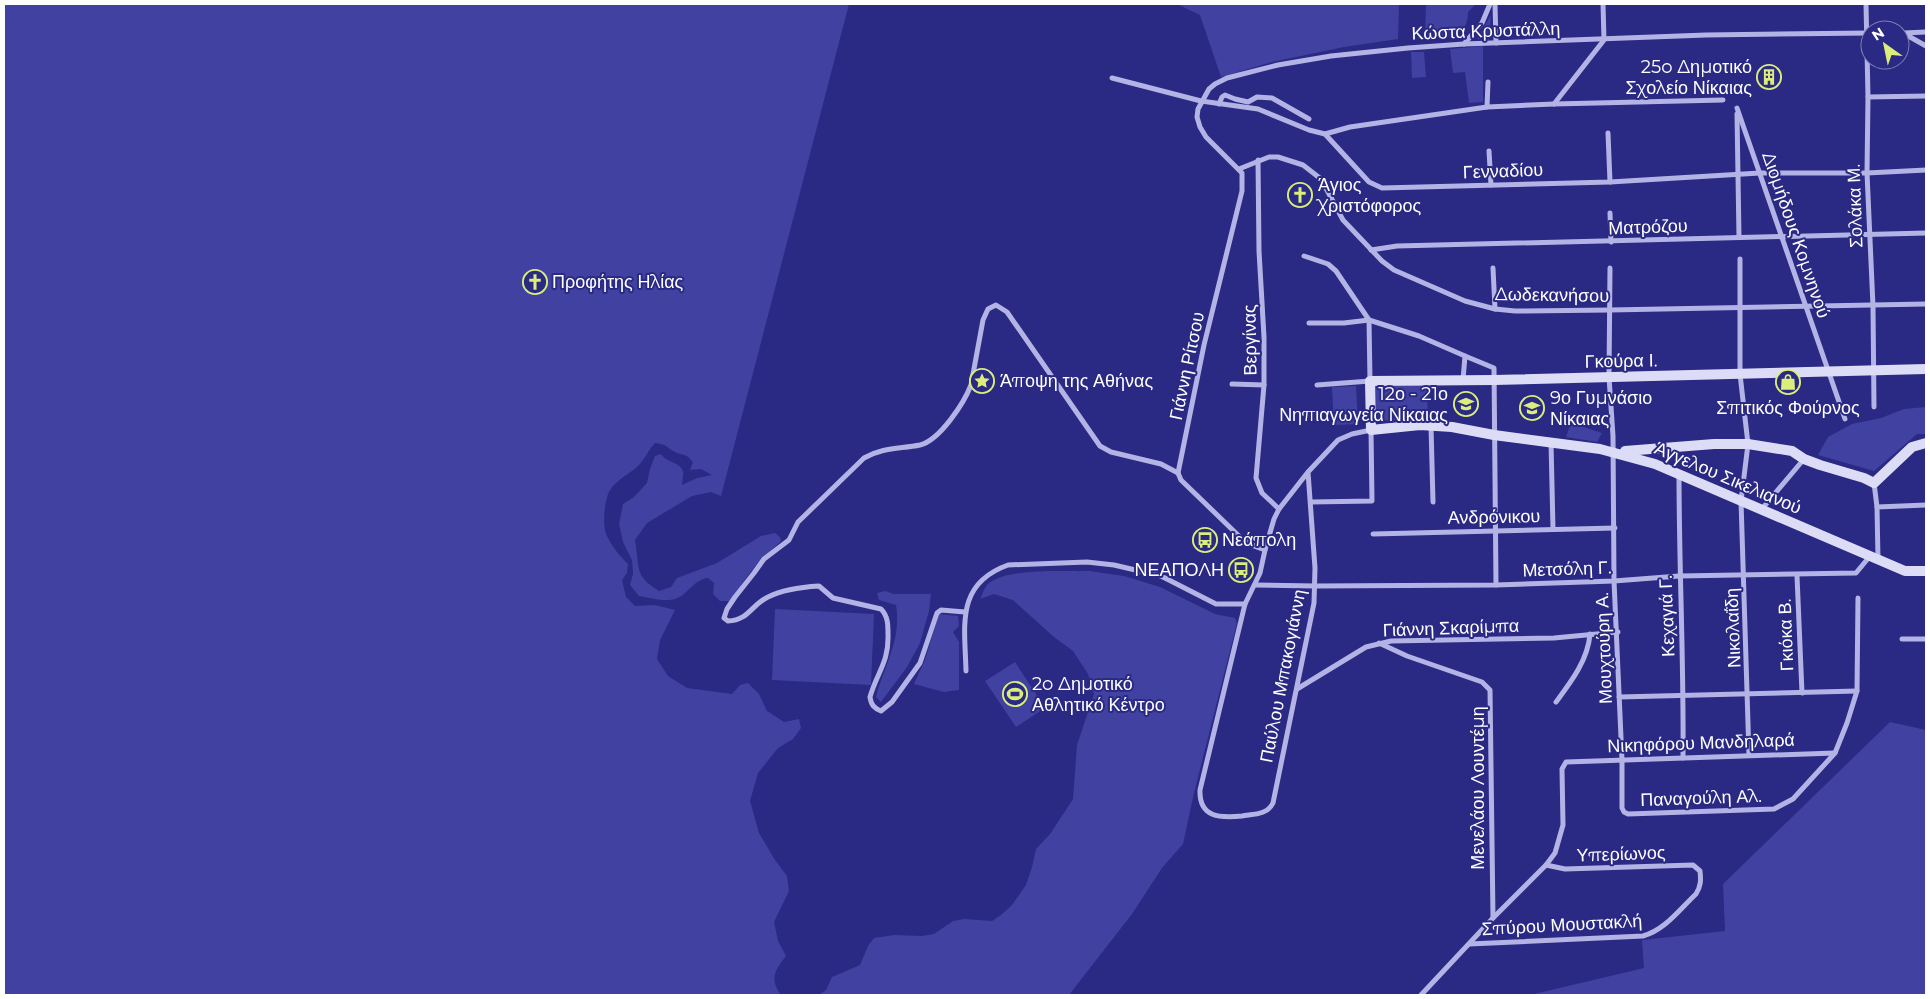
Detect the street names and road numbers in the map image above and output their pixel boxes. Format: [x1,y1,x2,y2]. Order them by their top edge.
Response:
street label: Κώστα Κρυστάλλη [1411,17,1561,45]
street label: Διομήδους Κομνηνού [1757,149,1835,321]
street label: Γενναδίου [1463,159,1543,183]
street label: Σολάκα Μ. [1843,164,1867,248]
street label: Ματρόζου [1608,215,1688,239]
street label: Δωδεκανήσου [1495,283,1609,307]
street label: Βεργίνας [1238,304,1262,376]
street label: Γιάννη Ρίτσου [1165,310,1209,422]
street label: Γκούρα Ι. [1584,349,1658,373]
street label: Άγγελου Σικελιανού [1651,437,1805,519]
street label: Ανδρόνικου [1448,505,1540,529]
street label: Μετσόλη Γ. [1522,556,1612,582]
street label: Κεχαγιά Γ. [1655,575,1679,657]
street label: Παύλου Μπακογιάννη [1255,587,1311,765]
street label: Νικολαΐδη [1721,588,1745,668]
street label: Μουχτούρη Α. [1591,592,1617,704]
street label: Γκιόκα Β. [1774,598,1798,672]
street label: Γιάννη Σκαρίμπα [1382,615,1520,641]
street label: Μενελάου Λουντέμη [1467,706,1489,870]
street label: Νικηφόρου Μανδηλαρά [1607,729,1795,757]
street label: Παναγούλη Αλ. [1640,785,1762,811]
street label: Υπερίωνος [1576,841,1666,867]
street label: Σπύρου Μουστακλή [1481,910,1643,940]

